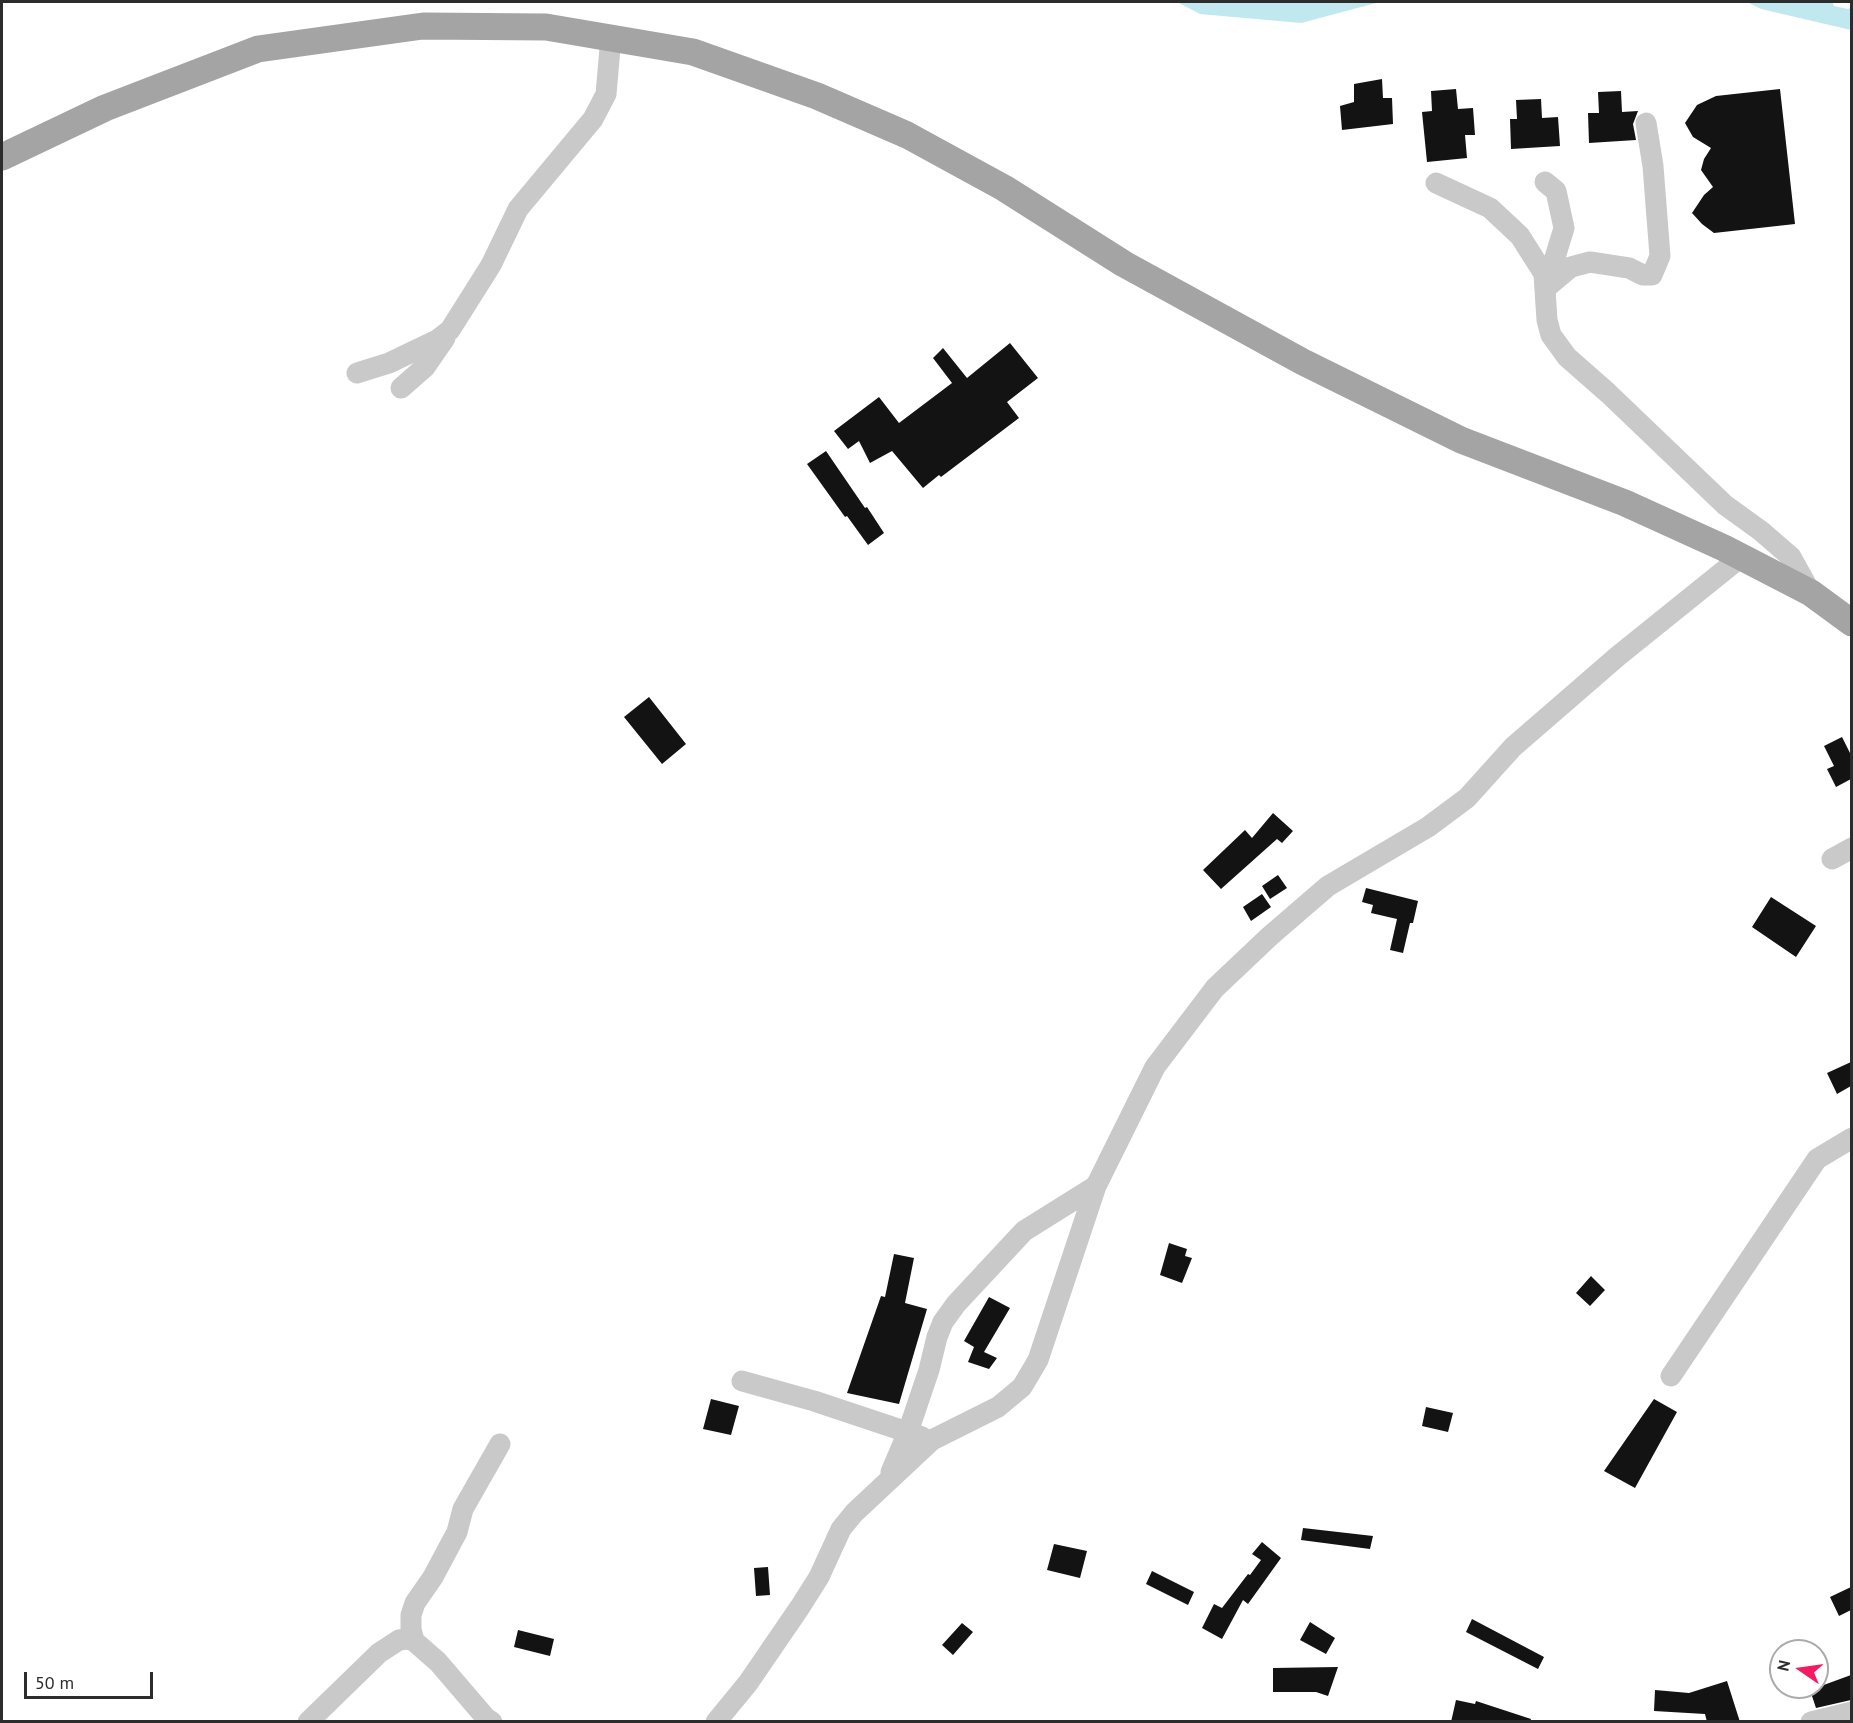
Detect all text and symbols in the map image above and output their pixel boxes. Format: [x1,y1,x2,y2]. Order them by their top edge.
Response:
north arrow [1769,1639,1829,1699]
text: N [1772,1658,1794,1673]
scale bar [27,1660,156,1698]
text: 50 m [35,1671,74,1694]

